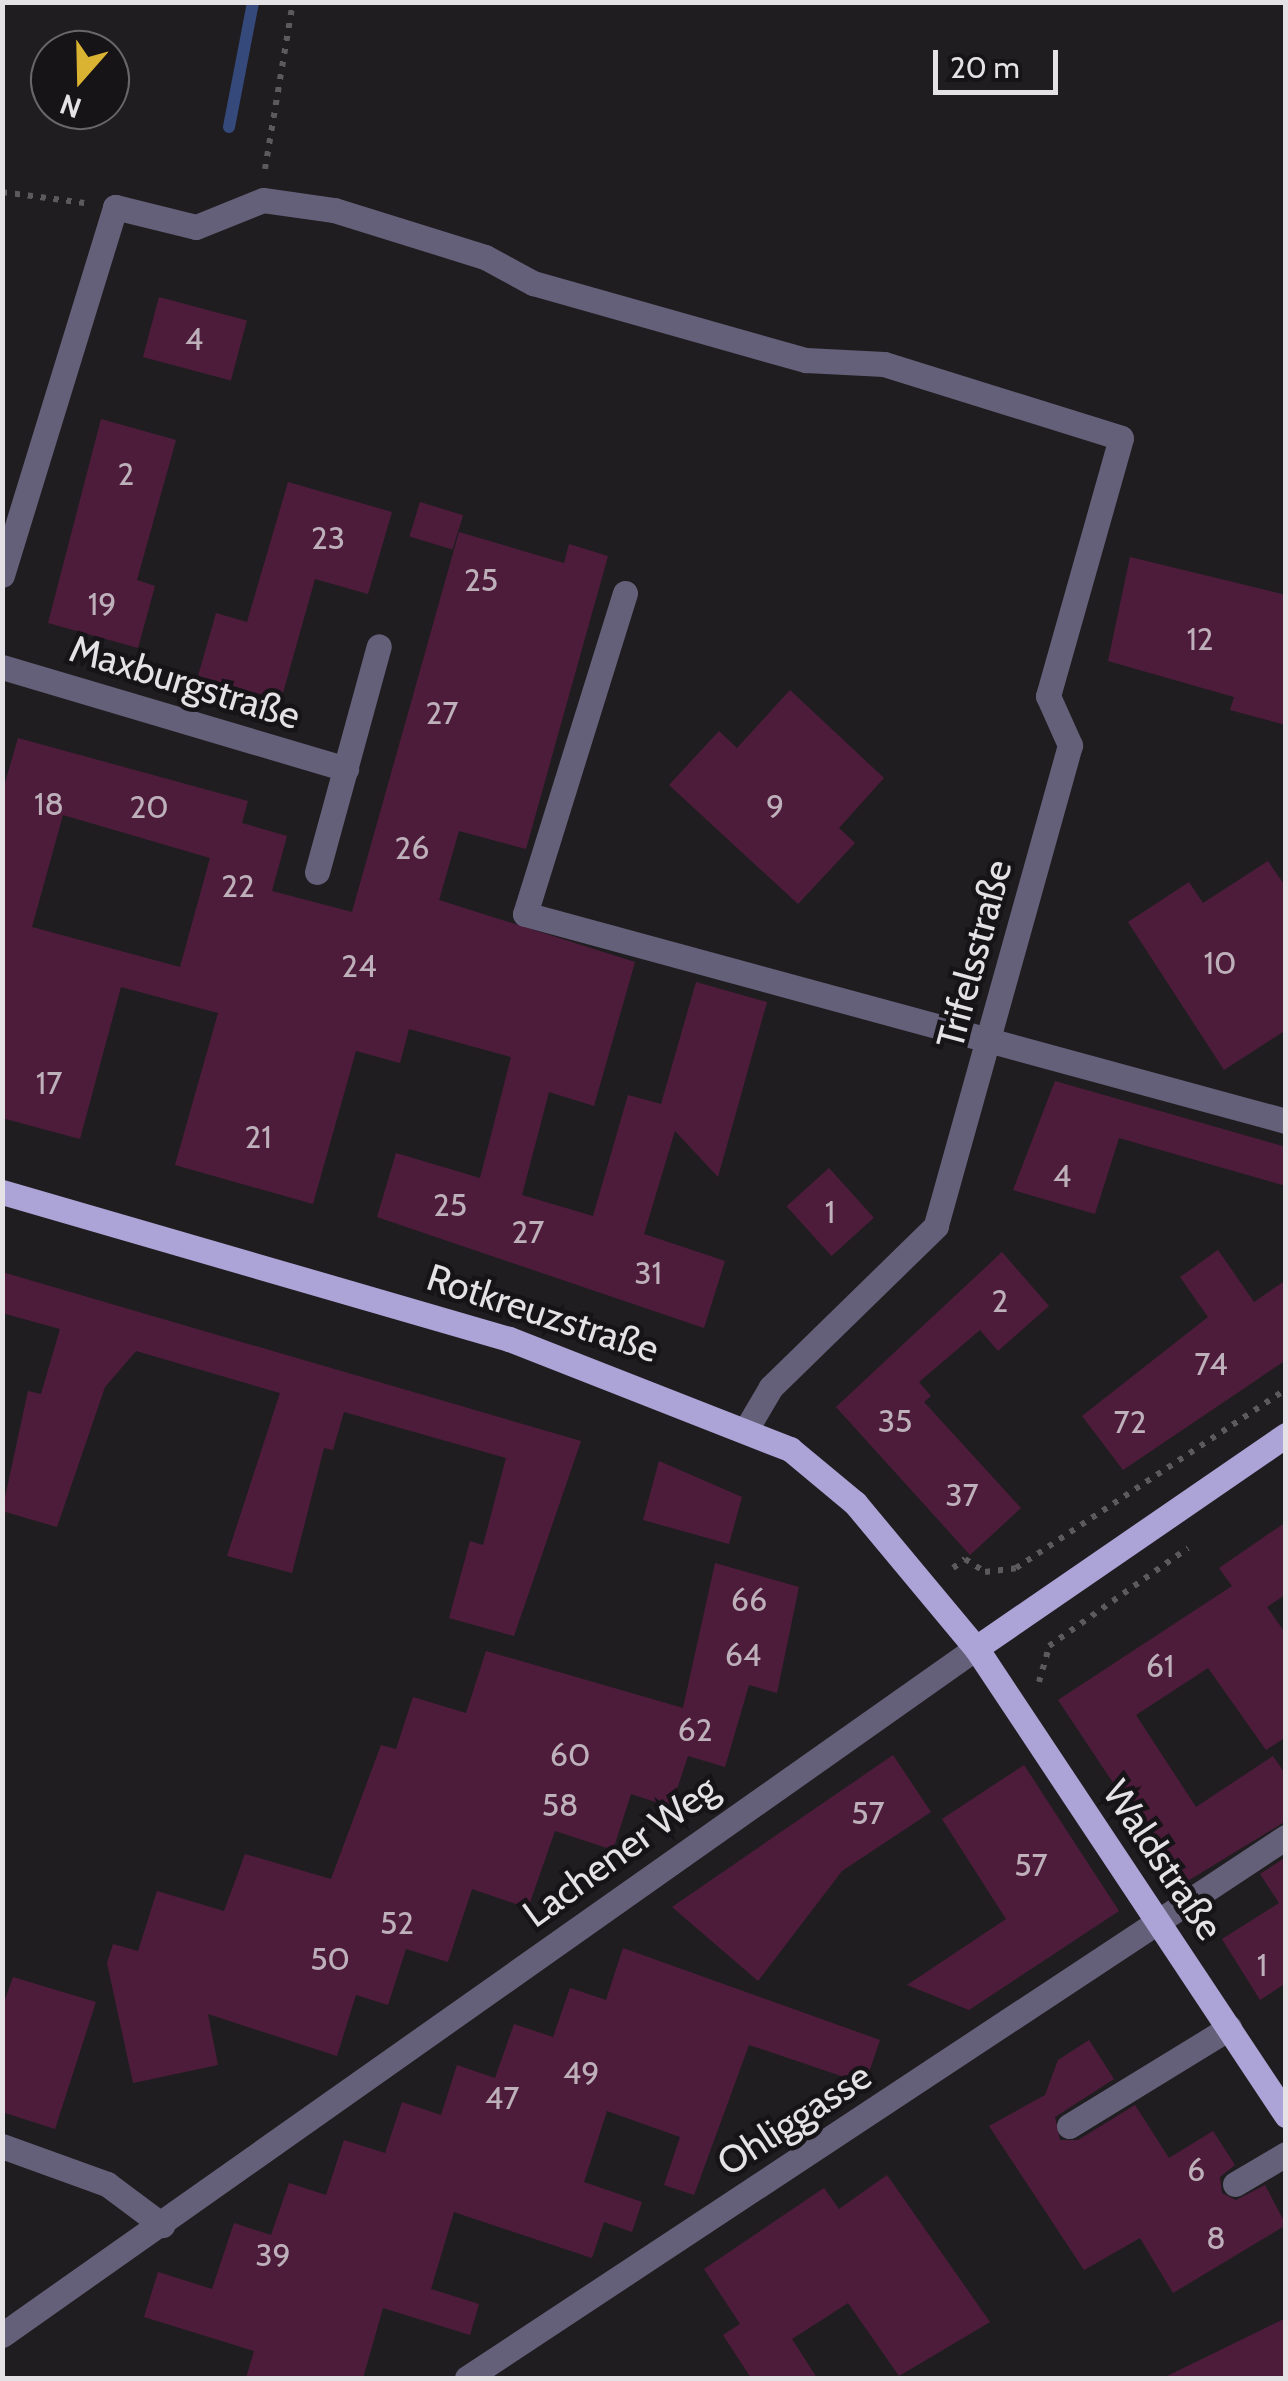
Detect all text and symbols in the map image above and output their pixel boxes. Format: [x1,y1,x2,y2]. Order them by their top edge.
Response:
north arrow [30,30,130,130]
scale bar [938,30,1063,92]
text: 20 m [950,49,1020,86]
text: N [55,87,86,126]
house number: 4 [185,320,203,358]
house number: 2 [118,455,134,493]
house number: 23 [311,519,345,557]
house number: 25 [464,561,498,599]
house number: 19 [88,585,116,623]
house number: 12 [1186,620,1214,658]
street label: Maxburgstraße [64,625,306,739]
house number: 27 [426,694,458,732]
house number: 18 [34,785,64,823]
house number: 9 [766,787,784,825]
house number: 20 [129,788,169,826]
house number: 26 [395,829,429,867]
street label: Trifelsstraße [927,855,1021,1053]
house number: 22 [221,867,255,905]
house number: 10 [1204,944,1236,982]
house number: 24 [341,947,377,985]
house number: 17 [36,1064,62,1102]
house number: 21 [244,1118,272,1156]
house number: 4 [1053,1157,1071,1195]
house number: 25 [433,1186,467,1224]
house number: 1 [825,1193,835,1231]
house number: 27 [512,1213,544,1251]
street label: Rotkreuzstraße [421,1254,665,1372]
house number: 31 [634,1254,662,1292]
house number: 2 [992,1282,1008,1320]
house number: 74 [1194,1345,1228,1383]
house number: 35 [878,1402,912,1440]
house number: 72 [1114,1403,1146,1441]
house number: 37 [945,1476,979,1514]
house number: 66 [731,1581,767,1619]
house number: 64 [725,1636,761,1674]
house number: 61 [1146,1647,1174,1685]
house number: 62 [678,1711,712,1749]
house number: 60 [550,1736,590,1774]
street label: Lachener Weg [514,1765,726,1937]
street label: Waldstraße [1093,1772,1233,1948]
house number: 58 [542,1786,578,1824]
house number: 57 [851,1794,885,1832]
house number: 57 [1014,1846,1048,1884]
house number: 52 [380,1904,414,1942]
house number: 50 [310,1940,350,1978]
house number: 1 [1257,1946,1267,1984]
street label: Ohliggasse [709,2053,879,2185]
house number: 49 [563,2054,599,2092]
house number: 47 [485,2079,519,2117]
house number: 6 [1187,2151,1205,2189]
house number: 8 [1206,2219,1226,2257]
house number: 39 [255,2236,291,2274]

